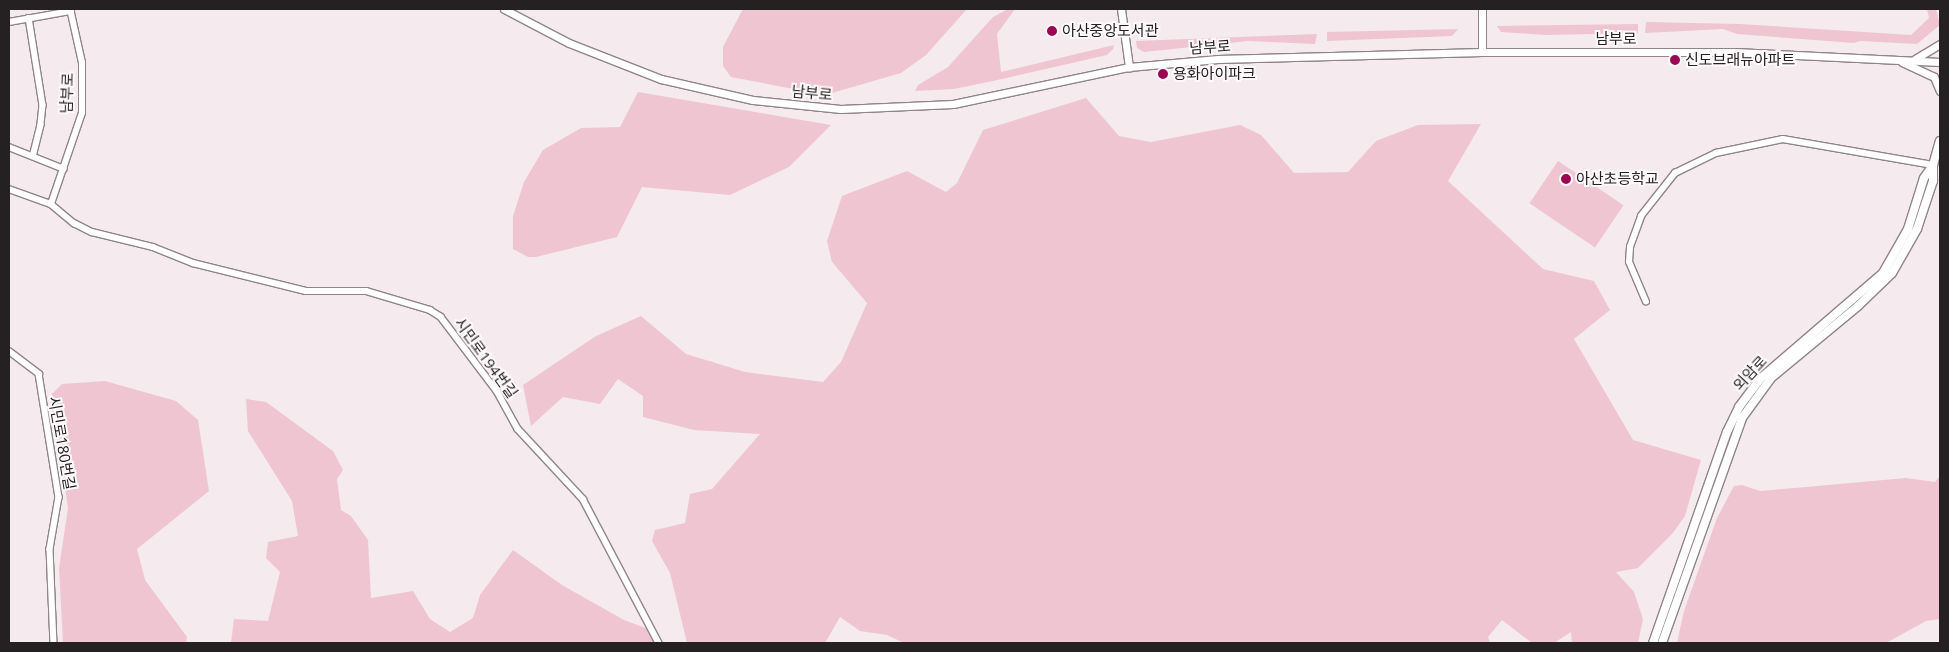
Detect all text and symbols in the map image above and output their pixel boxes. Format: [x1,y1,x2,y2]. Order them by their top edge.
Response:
place label: 아산중앙도서관 [1062,22,1159,40]
marker: 아산중앙도서관 [1046,25,1058,37]
street label: 남부로 [1595,30,1637,48]
street label: 남부로 [1189,37,1231,57]
place label: 신도브래뉴아파트 [1685,51,1795,69]
marker: 신도브래뉴아파트 [1669,54,1681,66]
place label: 용화아이파크 [1173,65,1256,83]
marker: 용화아이파크 [1157,68,1169,80]
street label: 남부로 [57,72,77,114]
street label: 남부로 [791,82,833,104]
place label: 아산초등학교 [1576,170,1659,188]
marker: 아산초등학교 [1560,173,1572,185]
street label: 시민로194번길 [451,314,521,402]
street label: 외암로 [1729,352,1771,394]
street label: 시민로180번길 [45,395,79,491]

